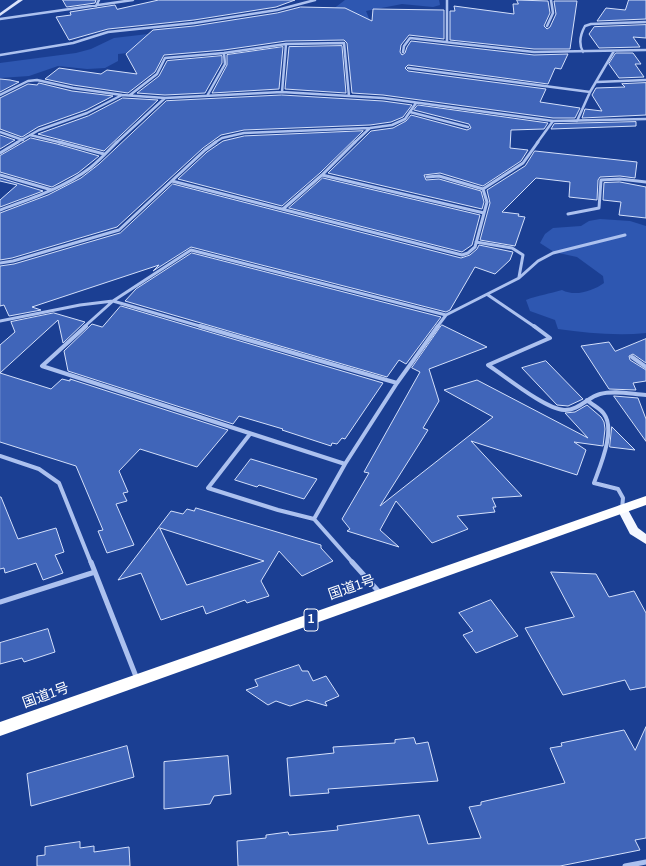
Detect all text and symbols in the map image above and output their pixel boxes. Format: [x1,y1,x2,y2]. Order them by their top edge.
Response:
street label: 国道1号 [326,572,378,604]
road number: 1 [304,609,318,631]
street label: 国道1号 [20,680,72,712]

